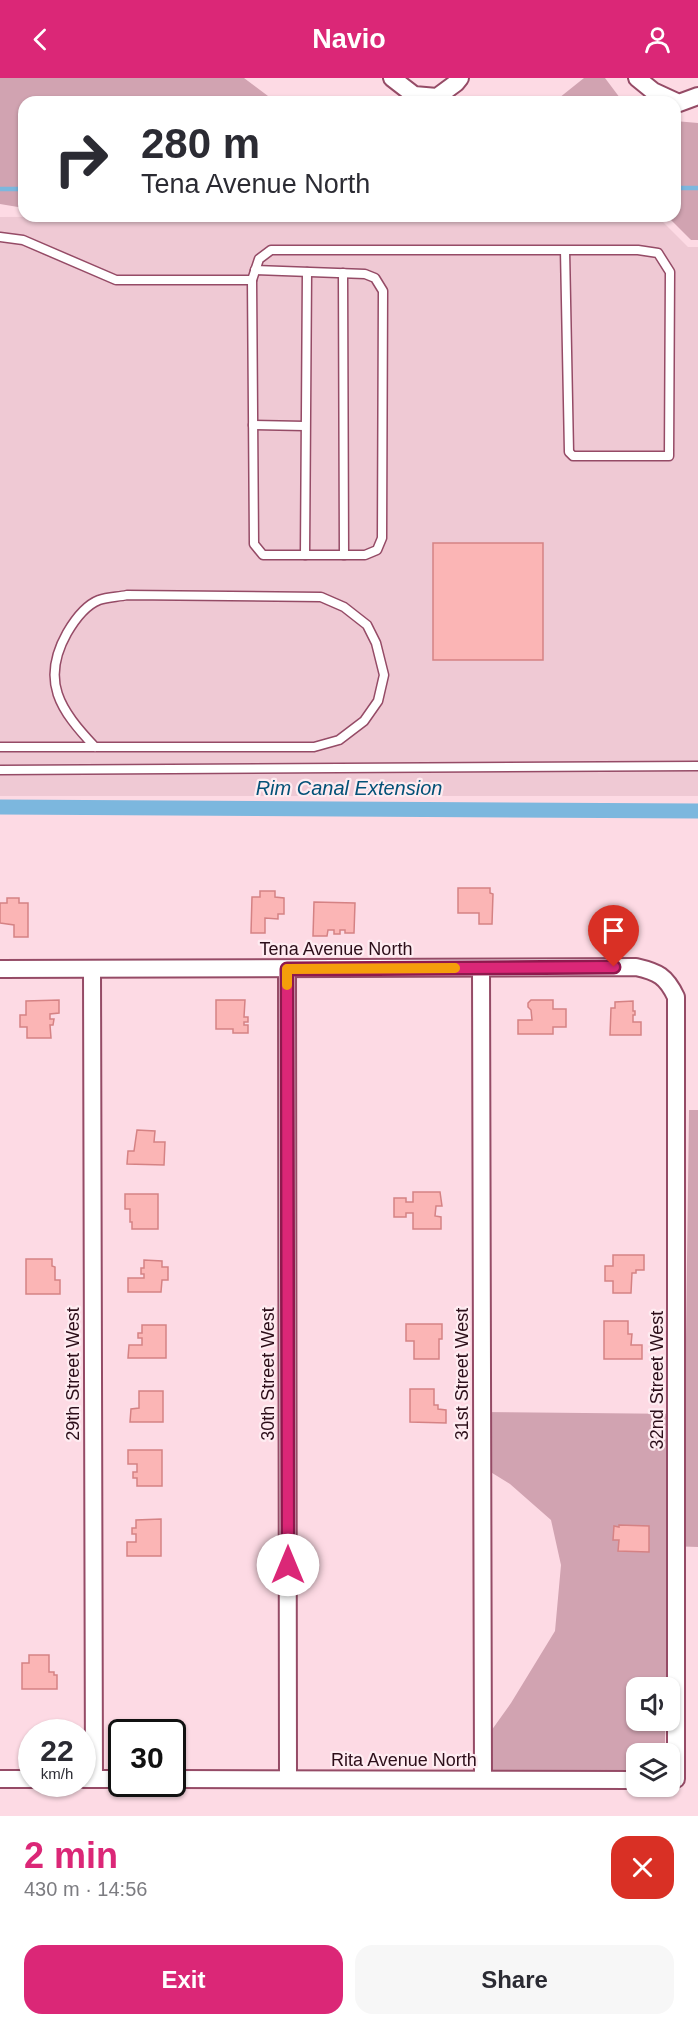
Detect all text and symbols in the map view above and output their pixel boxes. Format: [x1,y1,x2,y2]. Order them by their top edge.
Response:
icon: back [24,23,57,56]
icon: person [641,23,674,56]
text: Navio [312,24,386,54]
icon: right [42,120,120,198]
text: 280 m [141,120,260,167]
text: Tena Avenue North [141,169,370,199]
water label: Rim Canal Extension [256,777,442,799]
pin [588,905,639,967]
icon: arrive [597,914,630,947]
street label: Tena Avenue North [260,939,412,959]
street label: 29th Street West [63,1307,83,1441]
street label: 30th Street West [258,1307,278,1441]
street label: 31st Street West [452,1308,472,1440]
street label: 32nd Street West [647,1311,667,1449]
position arrow [256,1533,320,1597]
map controls [626,1677,680,1797]
button: sound [626,1677,680,1731]
speed limit sign: 30 [108,1719,186,1797]
text: 22 [40,1734,74,1767]
button: layers [626,1743,680,1797]
street label: Rita Avenue North [331,1750,477,1770]
text: km/h [41,1765,73,1782]
text: 2 min [24,1835,118,1876]
button: close [611,1836,674,1899]
text: 430 m · 14:56 [24,1878,147,1900]
button: Exit [24,1945,343,2014]
button: Share [355,1945,674,2014]

